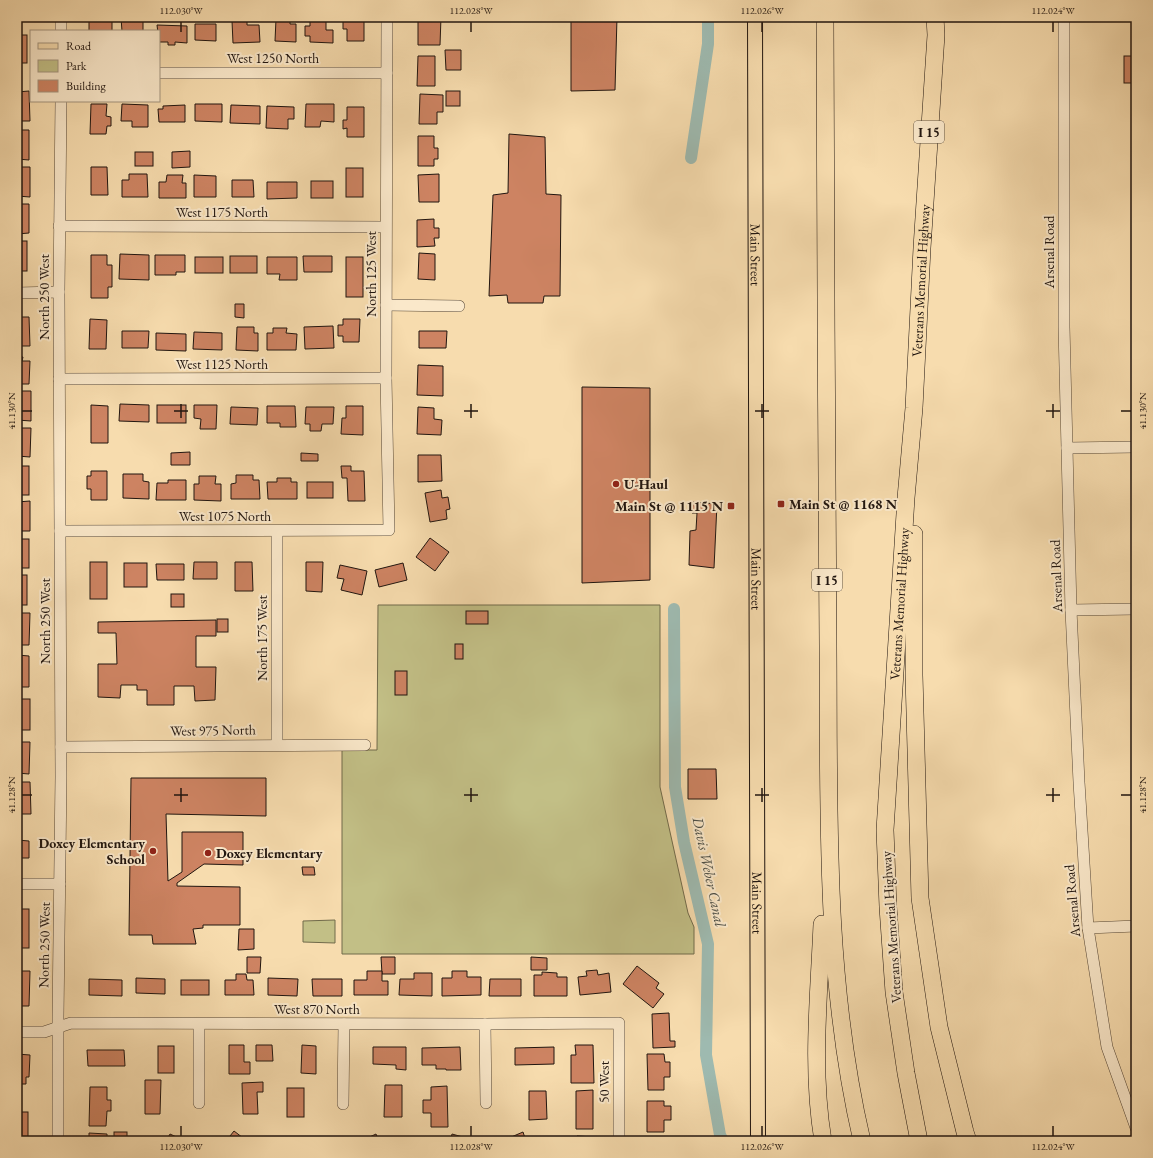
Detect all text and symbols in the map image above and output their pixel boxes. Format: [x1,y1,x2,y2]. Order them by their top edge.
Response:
text: 112.030°W [159,4,203,17]
text: 112.028°W [449,4,493,17]
text: 112.026°W [740,4,784,17]
text: 112.024°W [1031,4,1075,17]
legend [30,30,160,102]
text: Road [66,38,92,54]
street label: West 1250 North [227,49,319,67]
text: Park [66,58,87,74]
text: Building [66,78,107,94]
road number: I 15 [914,121,944,143]
street label: West 1175 North [176,203,268,221]
street label: Veterans Memorial Highway [908,203,934,357]
street label: Arsenal Road [1040,215,1058,289]
street label: Main Street [747,224,765,287]
street label: North 125 West [362,230,380,317]
street label: North 250 West [35,253,53,340]
street label: West 1125 North [176,355,268,373]
text: 41.130°N [5,392,18,430]
text: 41.130°N [1136,392,1149,430]
place label: U-Haul [624,475,668,493]
marker: U-Haul [611,479,621,489]
place label: Main St @ 1168 N [789,495,898,513]
place label: Main St @ 1115 N [615,497,724,515]
marker: Main St @ 1168 N [776,499,786,509]
marker: Main St @ 1115 N [726,501,736,511]
street label: West 1075 North [179,507,271,525]
street label: Veterans Memorial Highway [886,526,913,681]
street label: Arsenal Road [1046,538,1066,614]
street label: Main Street [747,548,766,611]
road number: I 15 [812,569,842,591]
street label: North 250 West [36,577,54,664]
street label: North 175 West [253,594,271,681]
street label: West 975 North [170,720,256,740]
text: 41.128°N [5,776,18,814]
text: 41.128°N [1136,776,1149,814]
water label: Davis Weber Canal [688,814,731,929]
place label: Doxey Elementary School [39,834,145,868]
place label: Doxey Elementary [216,844,323,862]
marker: Doxey Elementary School [148,846,158,856]
marker: Doxey Elementary [203,848,213,858]
street label: Veterans Memorial Highway [877,849,905,1004]
street label: Arsenal Road [1060,863,1084,939]
street label: Main Street [748,872,766,935]
street label: North 250 West [34,901,54,988]
street label: West 870 North [274,1000,360,1018]
street label: 50 West [595,1060,613,1103]
text: 112.030°W [159,1140,203,1153]
text: 112.028°W [449,1140,493,1153]
text: 112.026°W [740,1140,784,1153]
text: 112.024°W [1031,1140,1075,1153]

